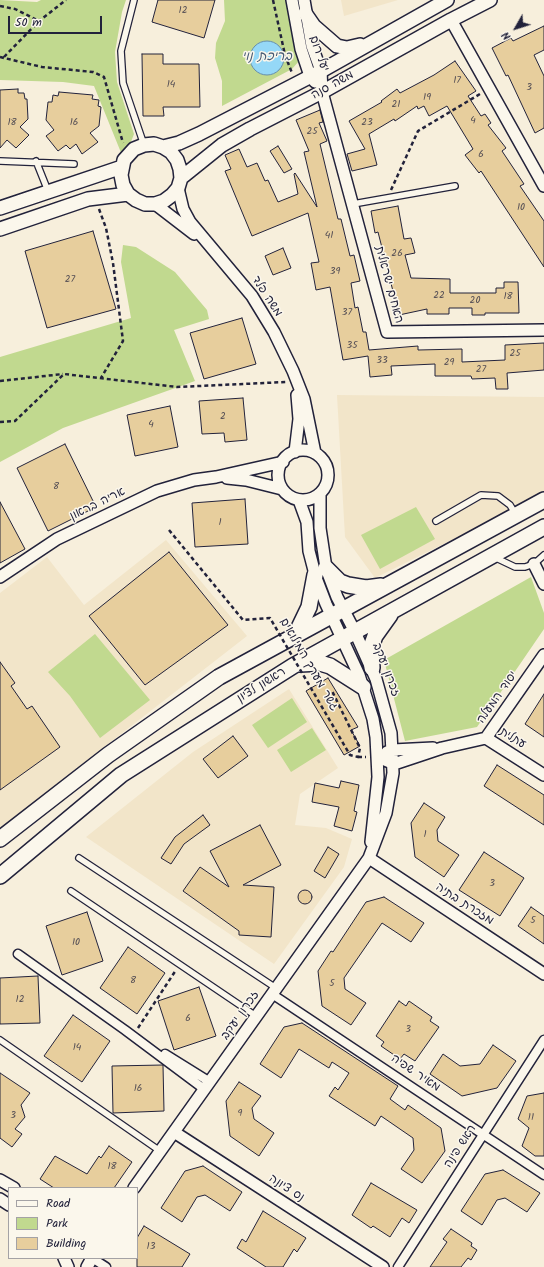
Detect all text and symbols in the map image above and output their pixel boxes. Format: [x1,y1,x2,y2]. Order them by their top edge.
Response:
house number: 12 [179,5,187,17]
scale bar [10,8,104,34]
north arrow [496,8,536,48]
text: 50 m [15,13,42,32]
text: N [497,27,516,44]
street label: יעל רום [305,34,331,74]
water label: בריכת נוי [242,50,292,66]
street label: משה סנה [309,69,357,103]
house number: 17 [453,75,461,87]
house number: 14 [167,79,175,91]
house number: 3 [526,82,532,94]
house number: 19 [423,92,431,104]
house number: 21 [392,99,400,111]
house number: 4 [470,115,476,127]
house number: 18 [7,117,17,129]
house number: 16 [70,117,78,129]
house number: 23 [361,117,373,129]
house number: 25 [306,126,318,138]
house number: 6 [478,149,484,161]
house number: 10 [517,202,525,214]
house number: 41 [325,230,333,242]
street label: האחים ישראלית [371,245,405,325]
house number: 26 [391,248,403,260]
house number: 39 [330,266,340,278]
house number: 27 [65,274,75,286]
street label: משה פלד [248,274,284,320]
house number: 22 [433,290,445,302]
house number: 18 [503,291,513,303]
house number: 20 [470,295,480,307]
house number: 37 [342,307,352,319]
house number: 35 [346,340,358,352]
house number: 25 [509,348,521,360]
house number: 33 [376,355,388,367]
house number: 29 [444,357,454,369]
house number: 27 [476,364,486,376]
house number: 2 [220,411,226,423]
house number: 4 [148,419,154,431]
house number: 8 [53,481,59,493]
street label: אריה בראון [68,485,128,525]
house number: 1 [218,517,222,529]
street label: גשר מערך המילואים [276,616,340,714]
street label: זכרון יעקב [368,641,402,699]
street label: ראשון לציון [235,665,289,707]
street label: יסוד המעלה [475,669,521,727]
street label: עתלית [496,725,528,753]
house number: 1 [423,829,427,841]
house number: 3 [489,878,495,890]
street label: מזכרת בתיה [432,881,496,929]
house number: 5 [530,915,536,927]
house number: 10 [72,937,80,949]
house number: 8 [130,975,136,987]
house number: 5 [329,978,335,990]
street label: זכרון יעקב [219,989,263,1043]
house number: 12 [16,994,24,1006]
house number: 6 [185,1013,191,1025]
house number: 3 [405,1024,411,1036]
house number: 14 [73,1042,81,1054]
street label: מאיר שפיה [388,1052,442,1096]
house number: 16 [134,1083,142,1095]
house number: 9 [238,1108,242,1120]
house number: 3 [10,1110,16,1122]
house number: 11 [528,1112,534,1124]
street label: ראש פינה [442,1123,480,1171]
house number: 18 [107,1161,117,1173]
street label: נס ציונה [265,1172,307,1206]
legend [8,1187,138,1259]
text: Road [46,1194,70,1213]
text: Park [46,1214,68,1233]
text: Building [46,1234,86,1253]
house number: 13 [147,1241,155,1253]

